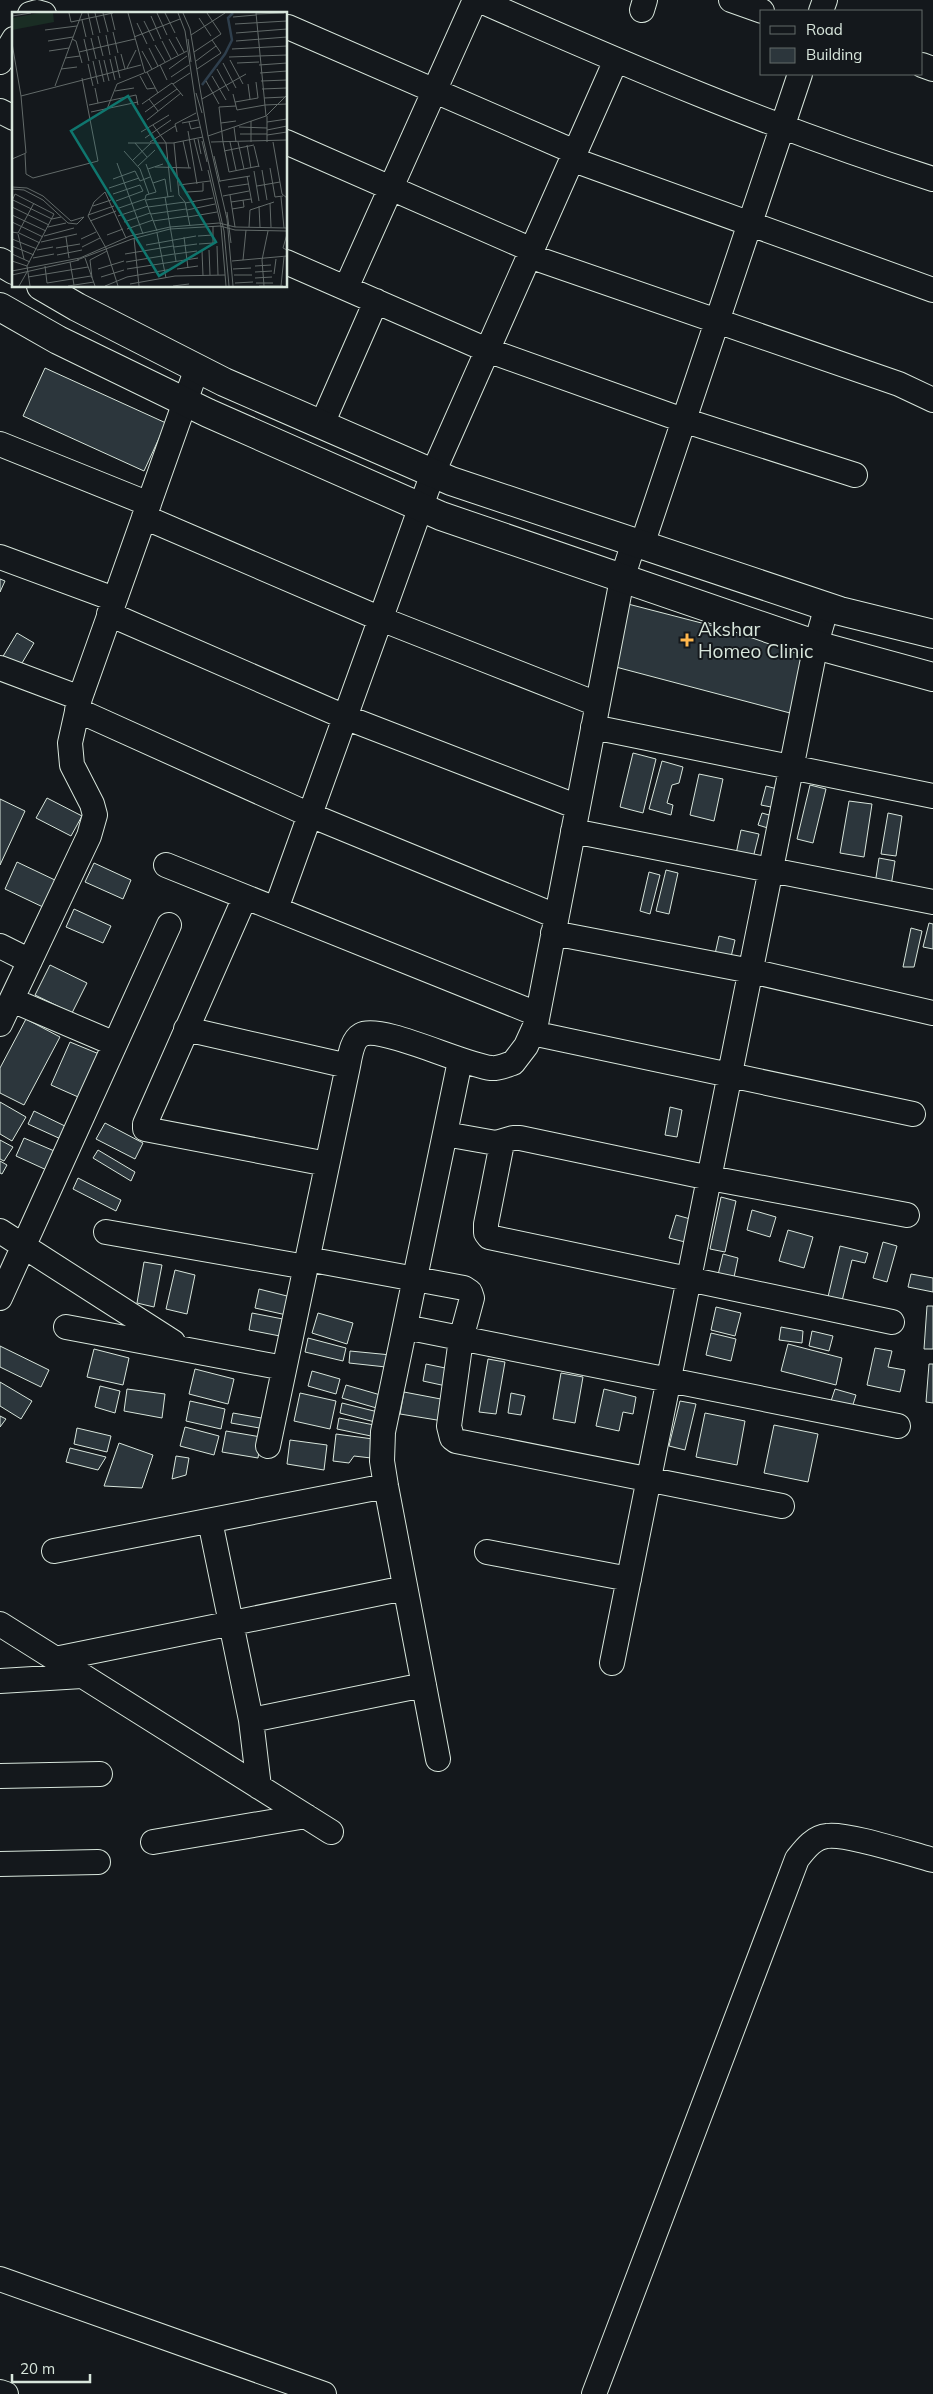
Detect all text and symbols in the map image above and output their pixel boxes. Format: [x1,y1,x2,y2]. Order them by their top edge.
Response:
legend [760,10,923,75]
inset map [12,12,288,288]
text: Road [806,20,843,39]
text: Building [806,45,862,64]
place label: Akshar Homeo Clinic [698,617,813,663]
marker: Akshar Homeo Clinic [680,633,694,647]
scale bar [12,2352,90,2384]
text: 20 m [20,2359,55,2378]

